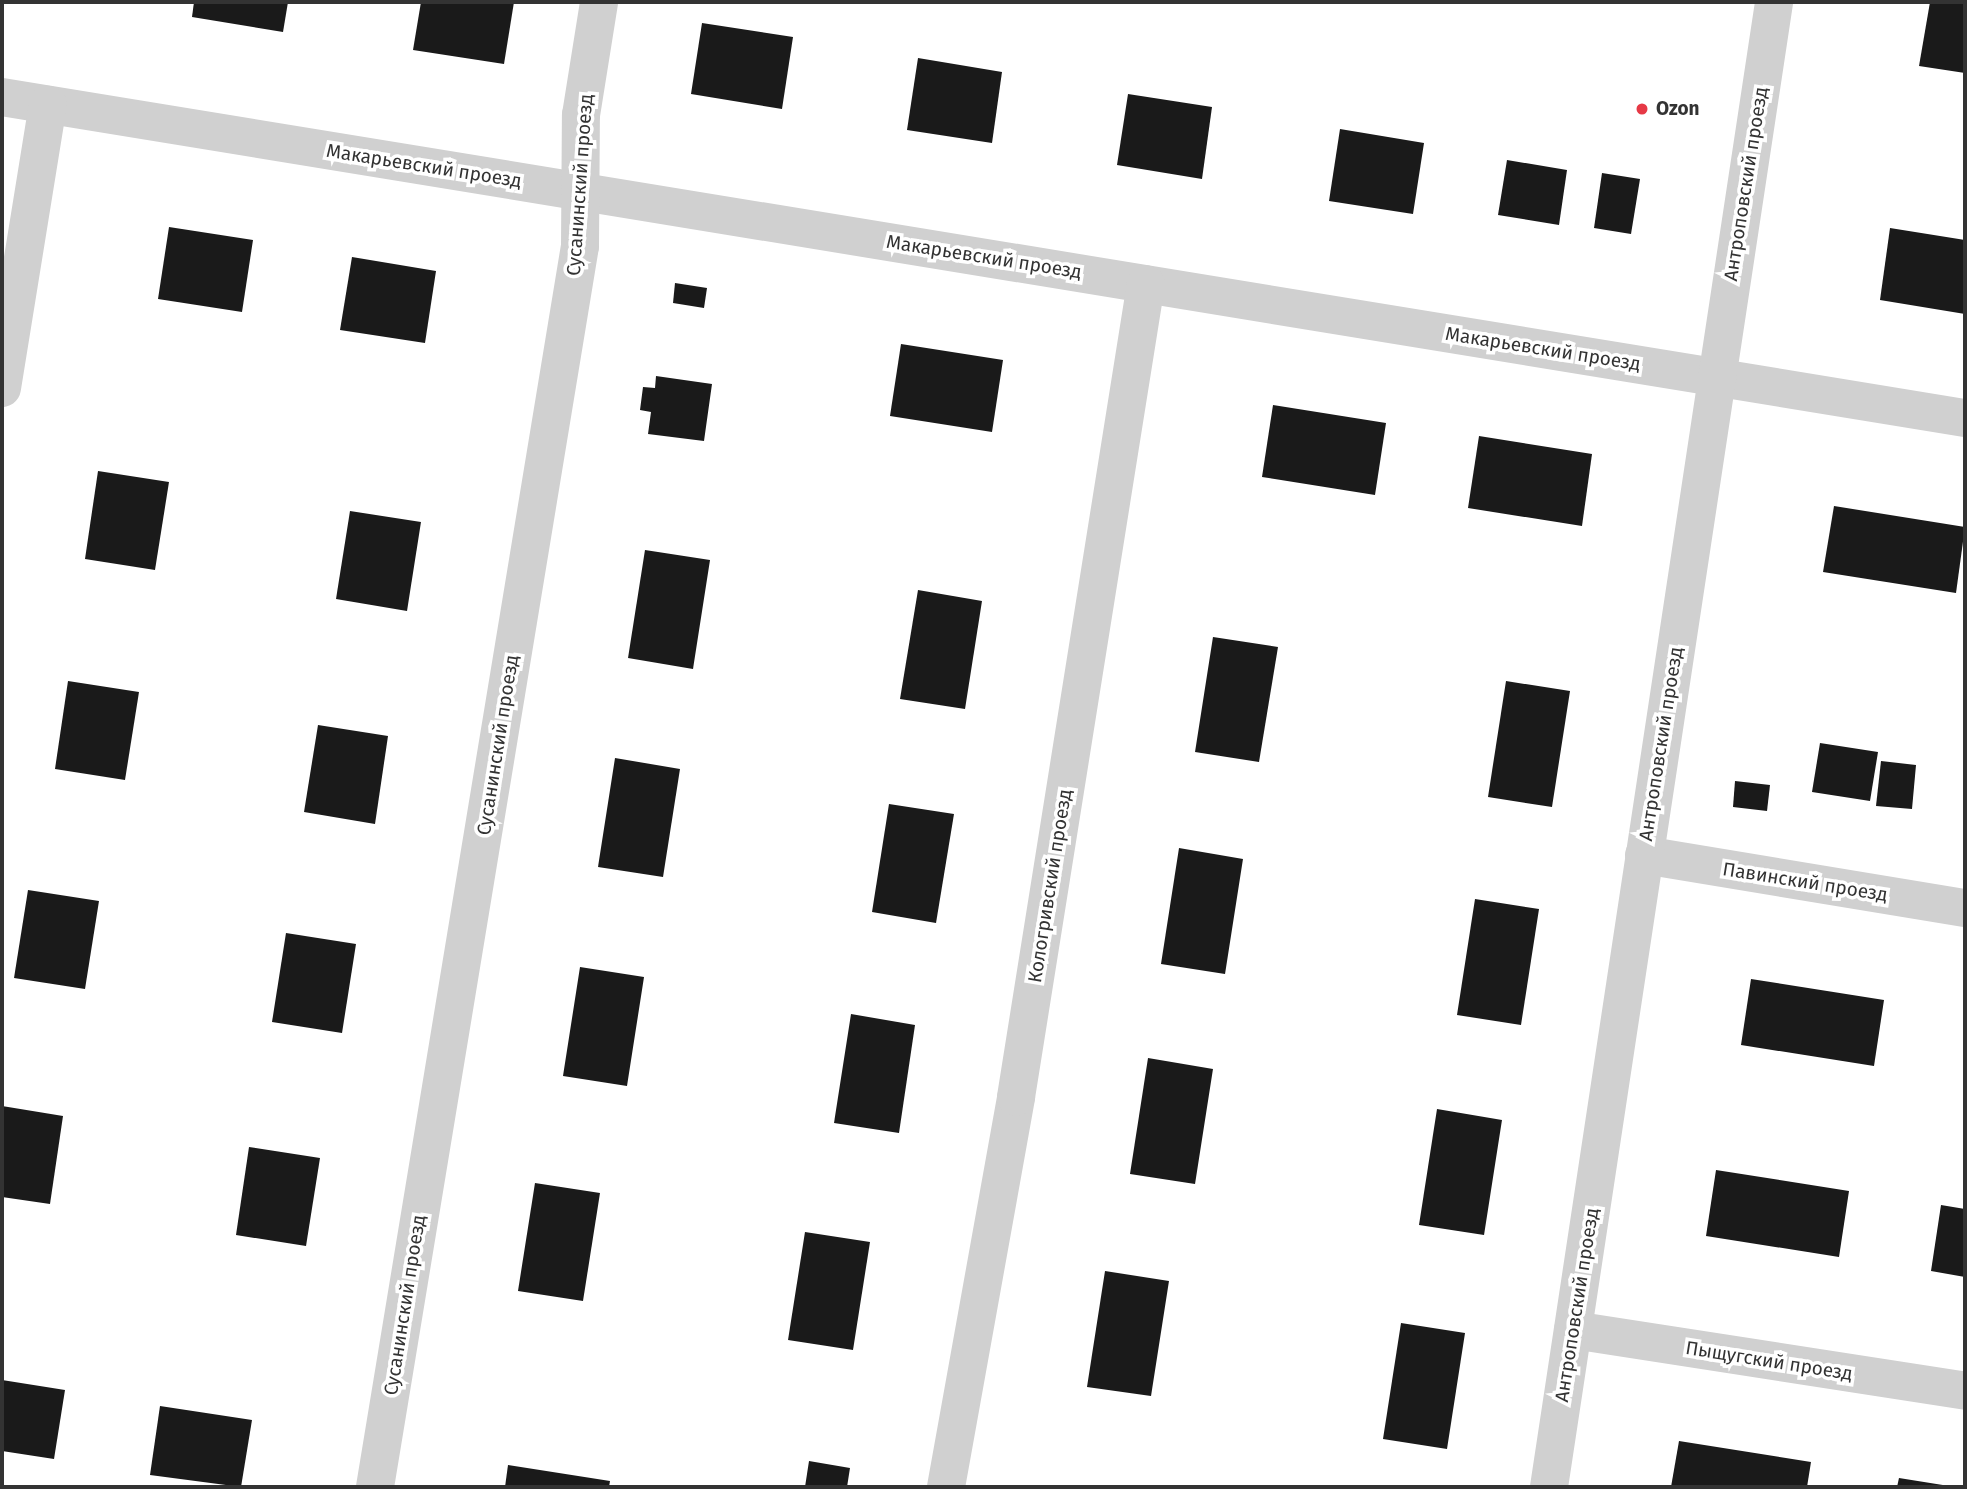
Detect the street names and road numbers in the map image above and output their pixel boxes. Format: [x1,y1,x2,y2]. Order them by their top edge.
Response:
street label: Антроповский проезд [1719,85,1773,283]
street label: Сусанинский проезд [562,93,598,277]
street label: Макарьевский проезд [325,139,523,193]
street label: Макарьевский проезд [885,230,1083,284]
street label: Макарьевский проезд [1444,322,1642,376]
street label: Антроповский проезд [1634,645,1688,843]
street label: Сусанинский проезд [472,653,524,837]
street label: Кологривский проезд [1023,788,1077,984]
street label: Павинский проезд [1721,858,1889,906]
street label: Антроповский проезд [1550,1206,1604,1404]
street label: Сусанинский проезд [379,1213,431,1397]
street label: Пыщугский проезд [1684,1337,1854,1385]

